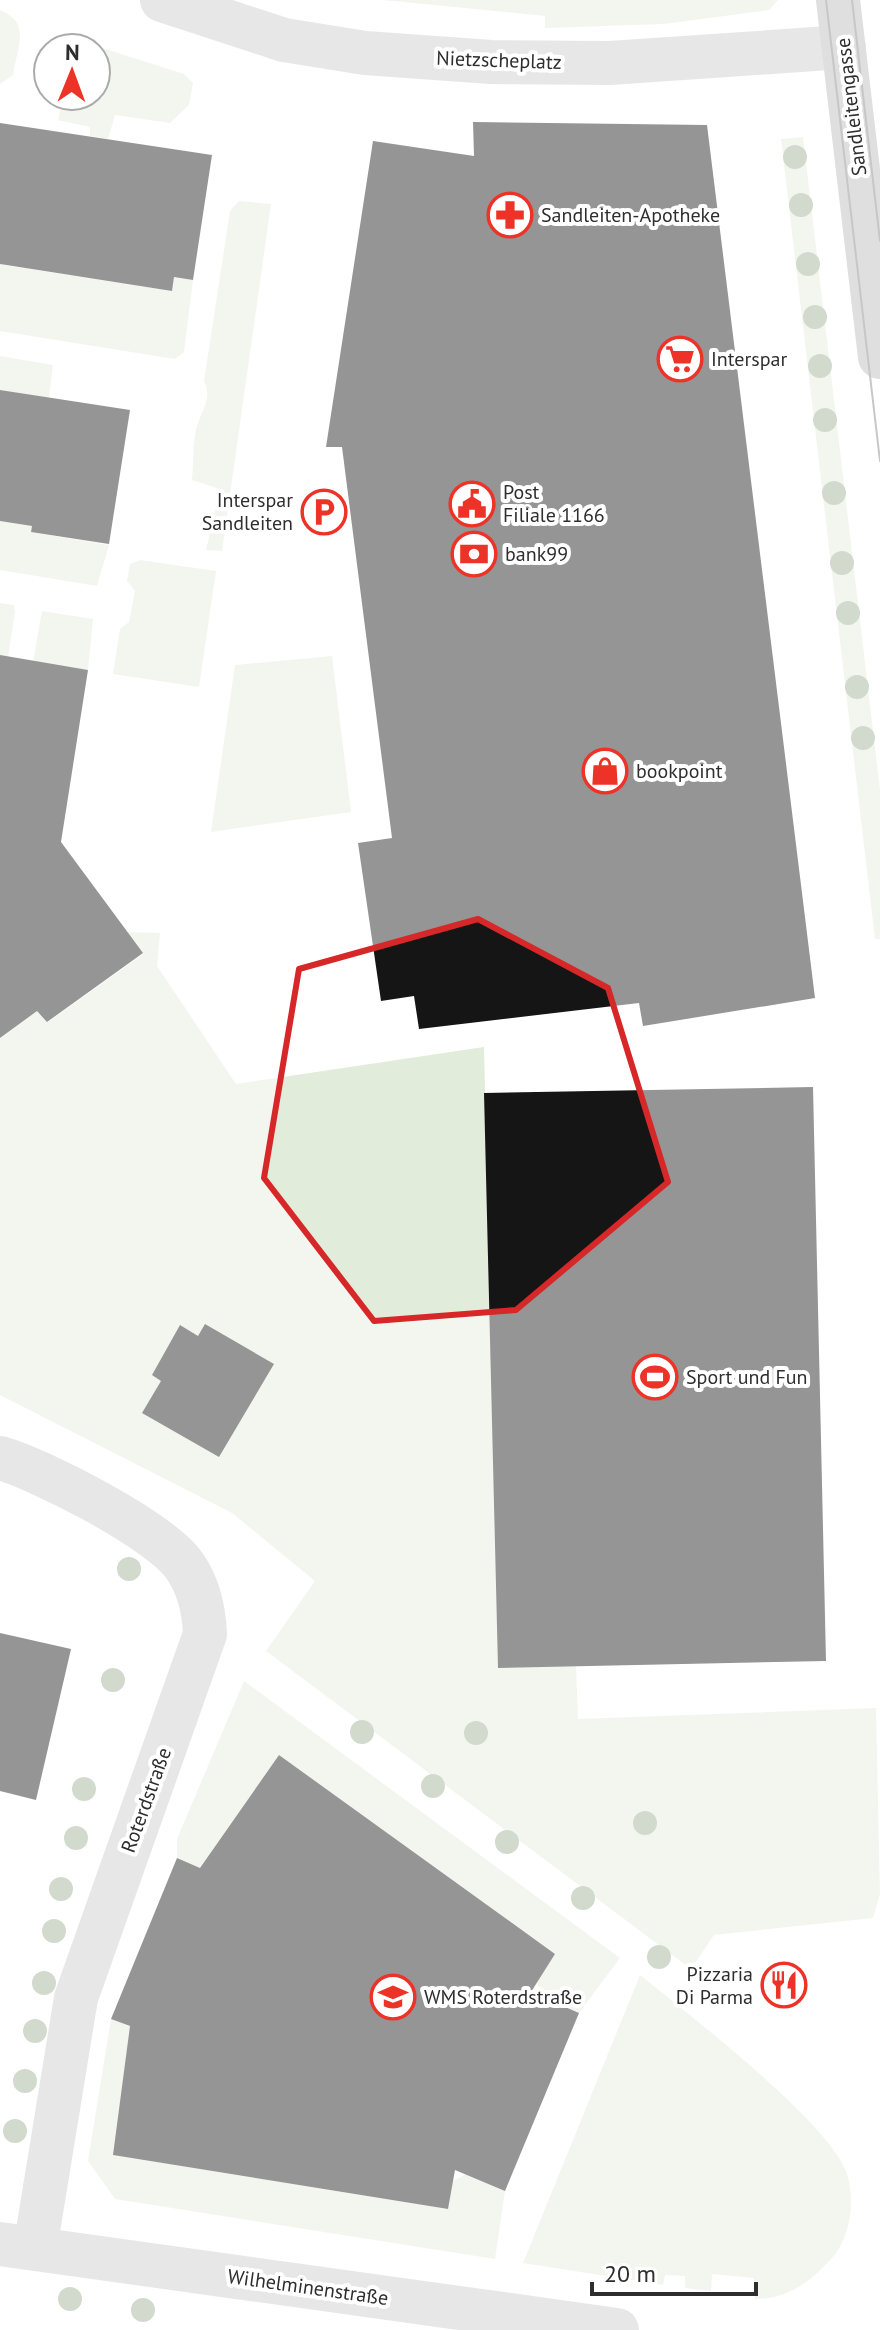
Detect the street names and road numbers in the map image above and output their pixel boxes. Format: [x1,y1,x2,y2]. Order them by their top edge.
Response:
street label: Sandleitengasse [830,36,872,178]
street label: Nietzscheplatz [436,45,562,75]
street label: Roterdstraße [115,1744,177,1856]
street label: Wilhelminenstraße [226,2263,390,2311]

